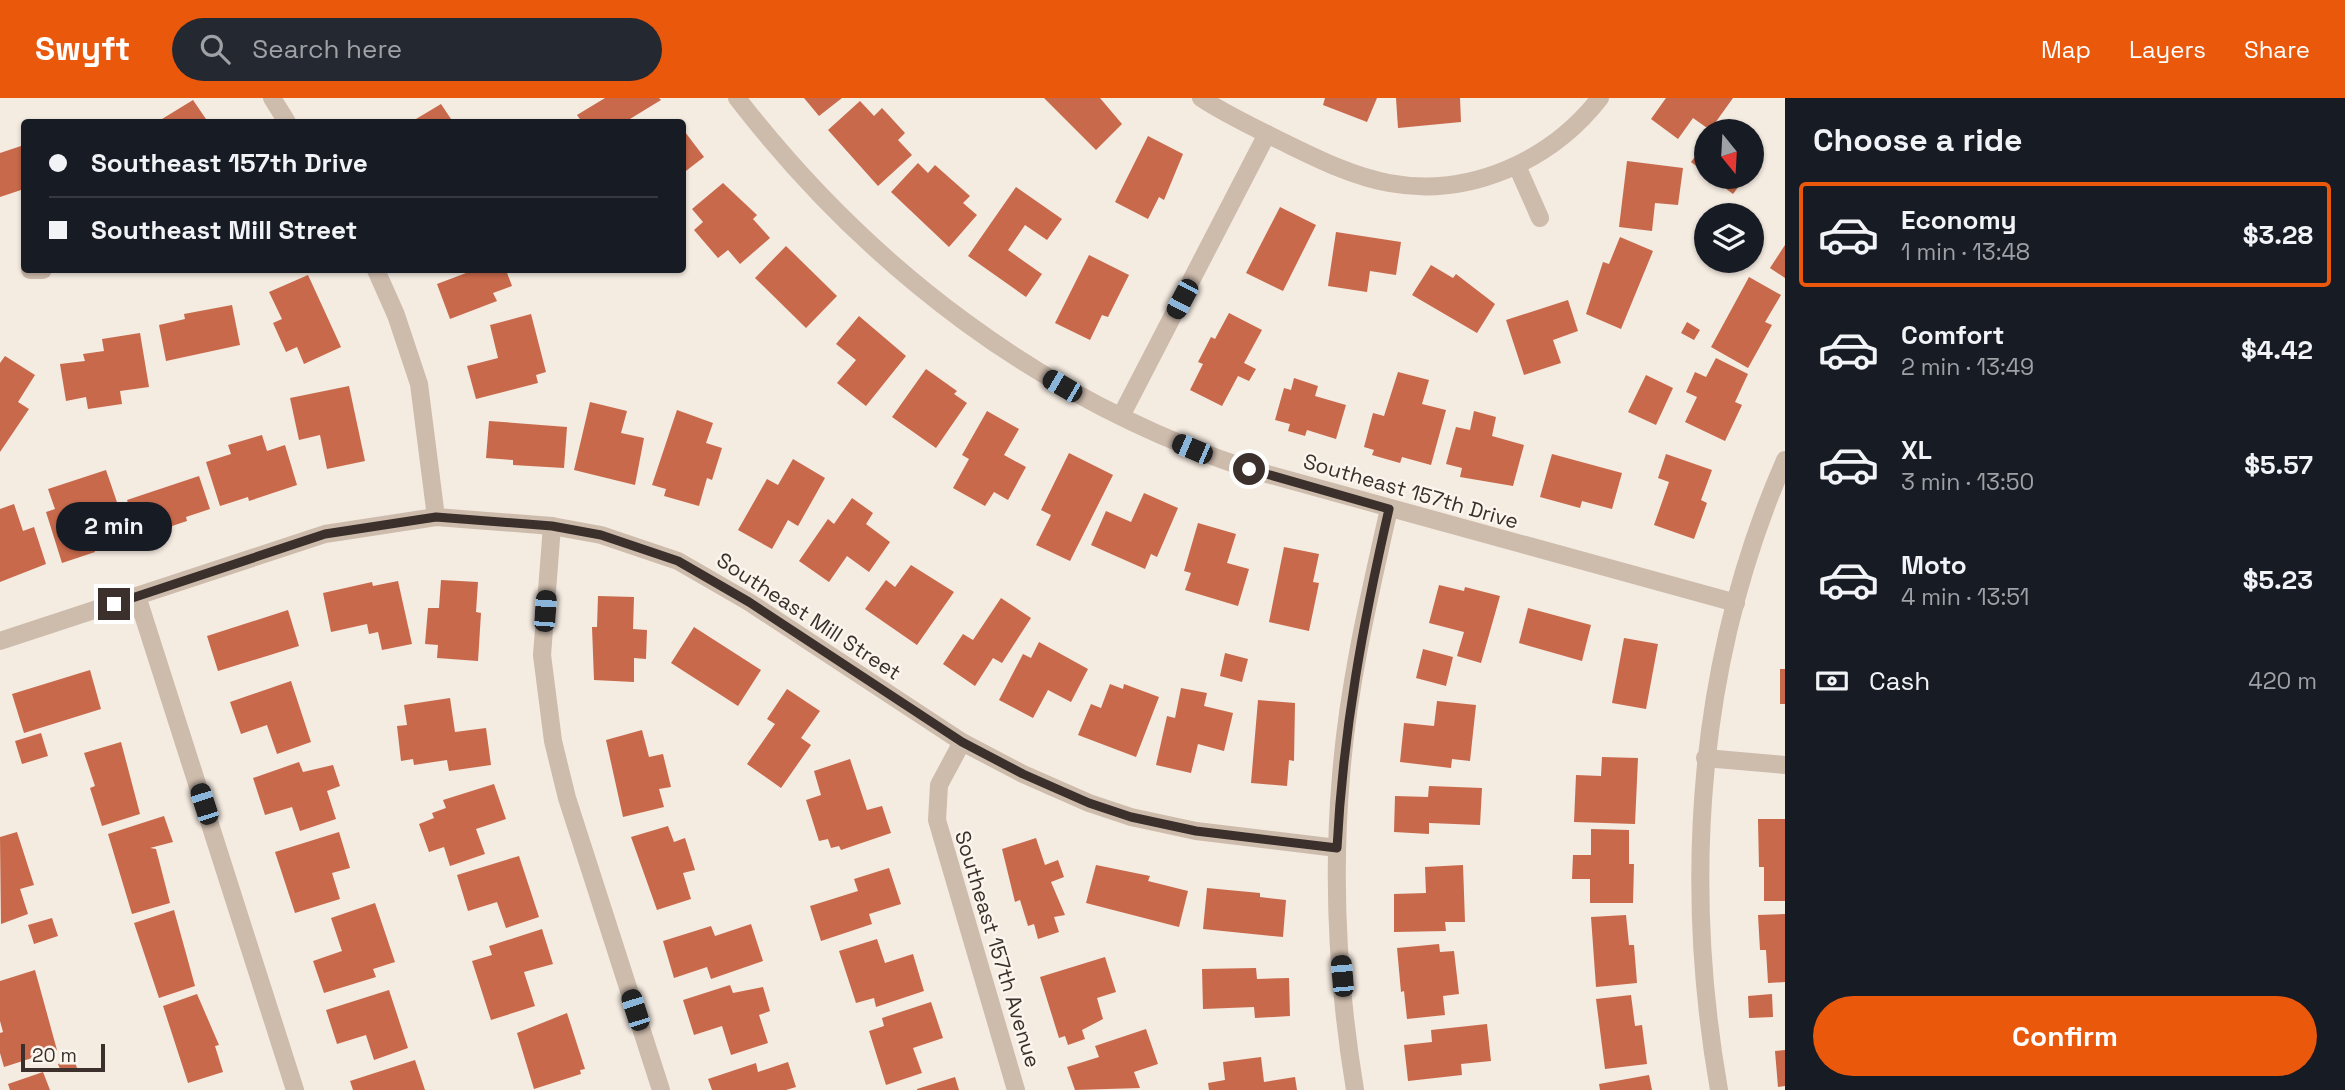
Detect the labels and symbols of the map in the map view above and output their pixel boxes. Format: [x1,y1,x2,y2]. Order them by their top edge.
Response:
north arrow [1694,119,1764,189]
car [1163,276,1202,322]
car [1039,366,1086,406]
car [1169,431,1216,467]
street label: Southeast 157th Drive [1300,447,1522,535]
route start [1233,453,1265,485]
callout: 2 min [56,503,172,552]
street label: Southeast Mill Street [712,546,906,686]
route end [98,588,130,620]
car [534,589,557,633]
car [188,781,221,827]
street label: Southeast 157th Avenue [949,827,1047,1071]
car [1330,954,1355,998]
car [619,987,652,1033]
scale bar [21,1041,105,1073]

